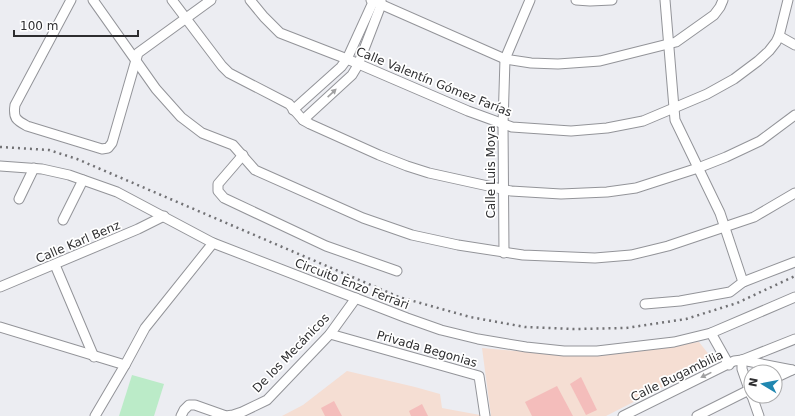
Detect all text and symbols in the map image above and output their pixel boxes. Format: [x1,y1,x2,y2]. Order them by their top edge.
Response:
scale bar [14,12,138,38]
text: 100 m [20,19,58,33]
street label: Calle Valentín Gómez Farías [354,44,514,120]
one-way arrow [327,89,337,98]
street label: Calle Luis Moya [484,125,498,219]
street label: Calle Karl Benz [34,218,122,266]
street label: Circuito Enzo Ferrari [293,256,411,312]
street label: De los Mecánicos [250,311,332,395]
street label: Privada Begonias [375,328,479,370]
street label: Calle Bugambilia [629,348,725,404]
north arrow [743,364,783,404]
one-way arrow [701,372,712,378]
text: N [746,377,761,388]

